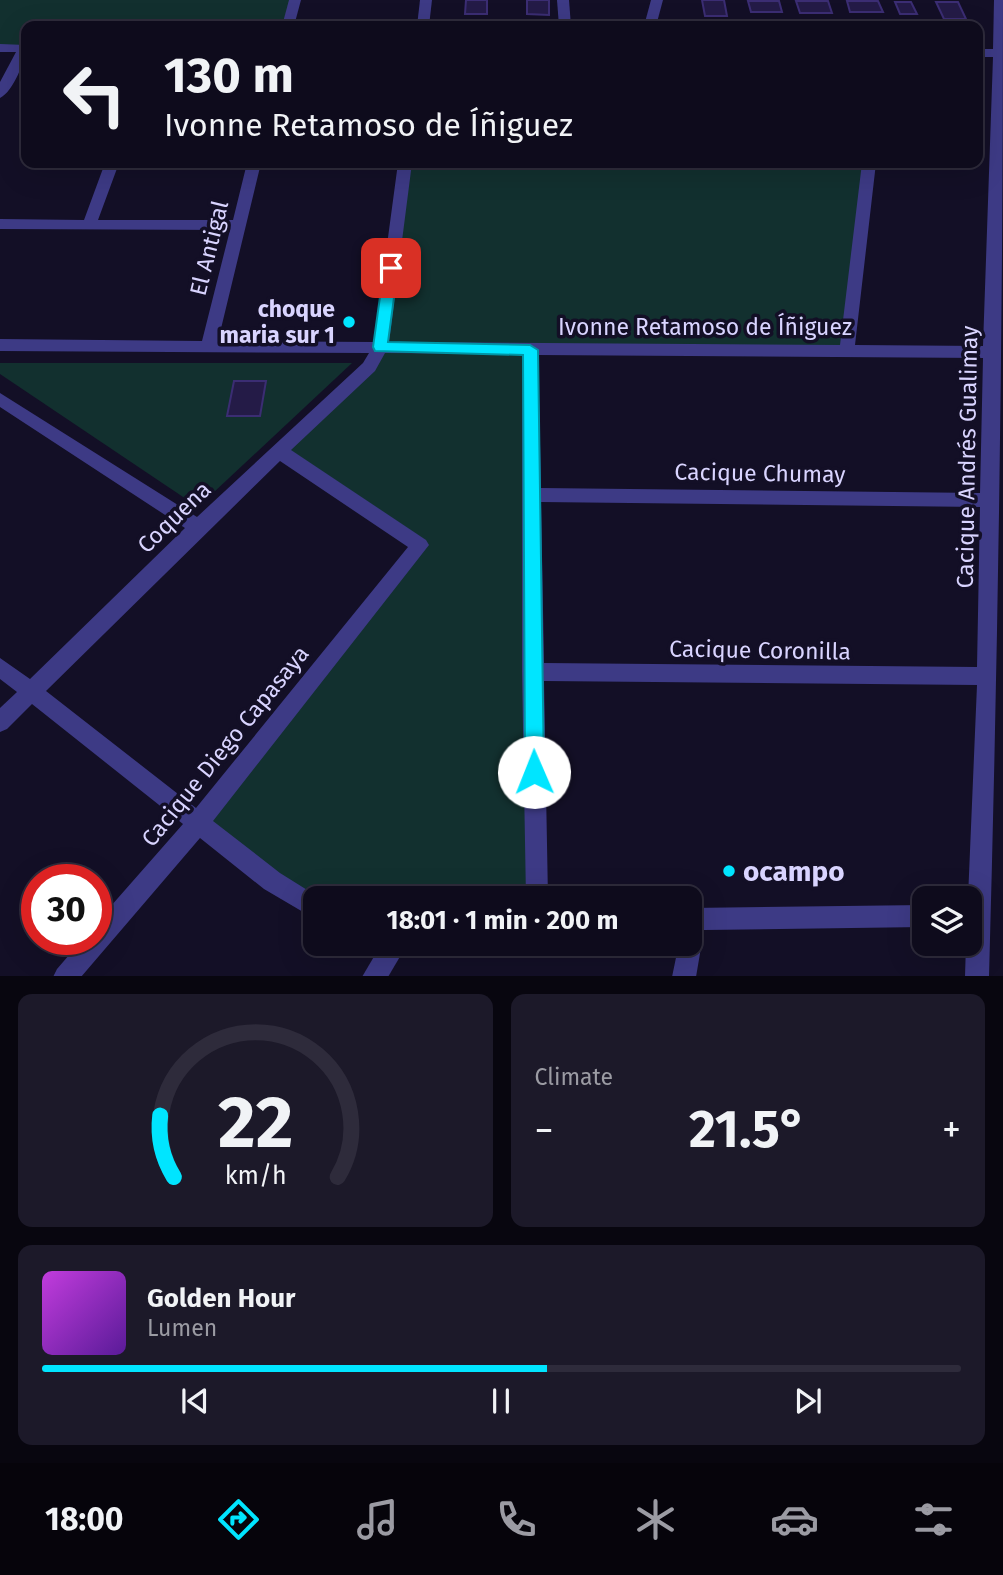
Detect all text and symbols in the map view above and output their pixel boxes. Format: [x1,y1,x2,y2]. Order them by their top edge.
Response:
text: 130 m [164,46,294,105]
icon: left [49,49,140,140]
text: Ivonne Retamoso de Íñiguez [164,106,573,144]
street label: El Antigal [184,197,234,298]
pin [361,238,421,298]
icon: arrive [372,249,410,287]
place label: choque maria sur 1 [220,295,335,349]
street label: Ivonne Retamoso de Íñiguez [558,312,852,341]
marker: choque maria sur 1 [341,314,357,330]
street label: Cacique Andrés Gualimay [951,325,983,589]
street label: Cacique Chumay [674,458,846,489]
street label: Coquena [131,475,217,559]
street label: Cacique Coronilla [669,634,851,666]
street label: Cacique Diego Capasaya [135,640,315,852]
position arrow [497,735,571,809]
place label: ocampo [743,855,845,888]
marker: ocampo [721,863,737,879]
speed limit sign: 30 [21,864,112,955]
map controls [912,886,982,956]
button: layers [912,886,982,956]
text: 18:01 · 1 min · 200 m [387,905,618,936]
text: Climate [535,1063,613,1091]
text: 22 [218,1079,293,1166]
text: 21.5° [689,1098,806,1161]
text: − [535,1107,554,1153]
text: + [942,1107,961,1153]
text: km/h [224,1160,286,1190]
text: Golden Hour [147,1283,295,1314]
text: Lumen [147,1314,217,1342]
icon: previous [176,1382,214,1420]
icon: pause [482,1382,520,1420]
icon: next [789,1382,827,1420]
icon: directions [214,1495,263,1544]
icon: music [353,1495,402,1544]
icon: phone [492,1495,541,1544]
icon: climate [631,1495,680,1544]
icon: car [770,1495,819,1544]
icon: filters [909,1495,958,1544]
text: 18:00 [45,1500,124,1538]

